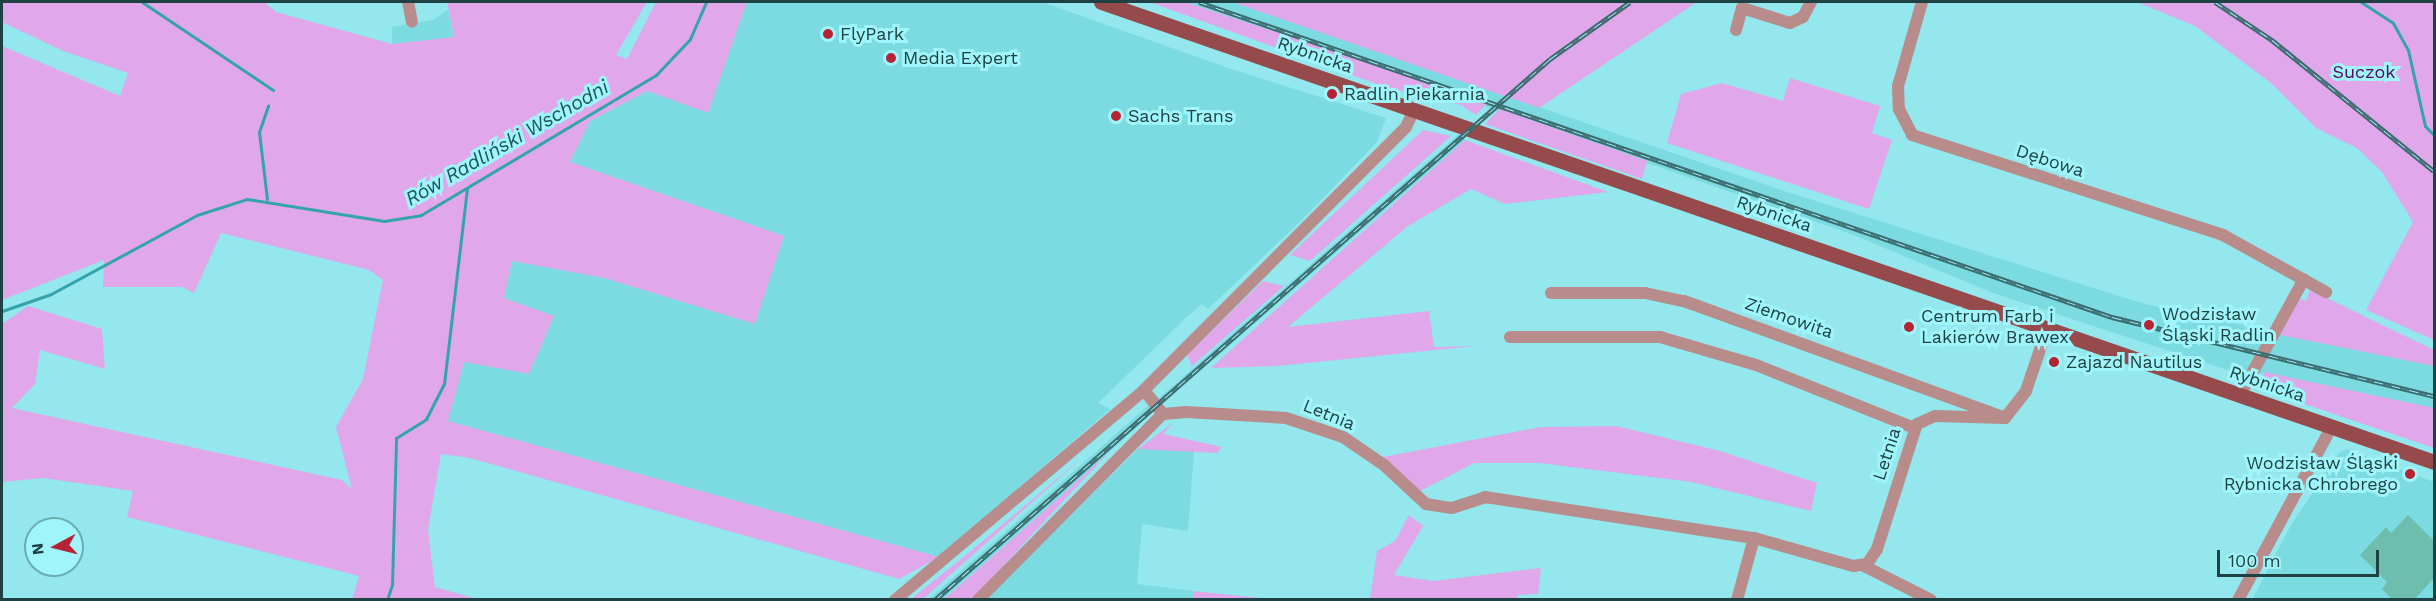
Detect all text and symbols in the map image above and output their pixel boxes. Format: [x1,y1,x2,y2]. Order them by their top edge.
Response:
place label: FlyPark [840,23,904,45]
marker: FlyPark [821,27,835,41]
street label: Rybnicka [1275,32,1355,78]
place label: Media Expert [903,47,1018,69]
marker: Media Expert [884,51,898,65]
park label: Suczok [2332,61,2396,83]
water label: Rów Radliński Wschodni [401,75,613,211]
place label: Radlin Piekarnia [1344,83,1485,105]
marker: Radlin Piekarnia [1325,87,1339,101]
place label: Sachs Trans [1128,105,1234,127]
marker: Sachs Trans [1109,109,1123,123]
street label: Dębowa [2013,140,2087,182]
street label: Rybnicka [1734,191,1814,237]
street label: Ziemowita [1742,293,1836,343]
place label: Wodzisław Śląski Radlin [2162,304,2275,346]
place label: Centrum Farb i Lakierów Brawex [1921,306,2069,348]
marker: Wodzisław Śląski Radlin [2140,316,2158,334]
marker: Centrum Farb i Lakierów Brawex [1902,320,1916,334]
place label: Zajazd Nautilus [2066,351,2202,373]
marker: Zajazd Nautilus [2047,355,2061,369]
street label: Rybnicka [2227,361,2307,407]
street label: Letnia [1300,395,1358,435]
street label: Letnia [1868,425,1906,483]
place label: Wodzisław Śląski Rybnicka Chrobrego [2223,453,2398,496]
marker: Wodzisław Śląski Rybnicka Chrobrego [2403,467,2417,481]
north arrow [24,517,84,577]
scale bar [2220,538,2382,576]
text: N [27,542,48,556]
text: 100 m [2228,550,2281,571]

